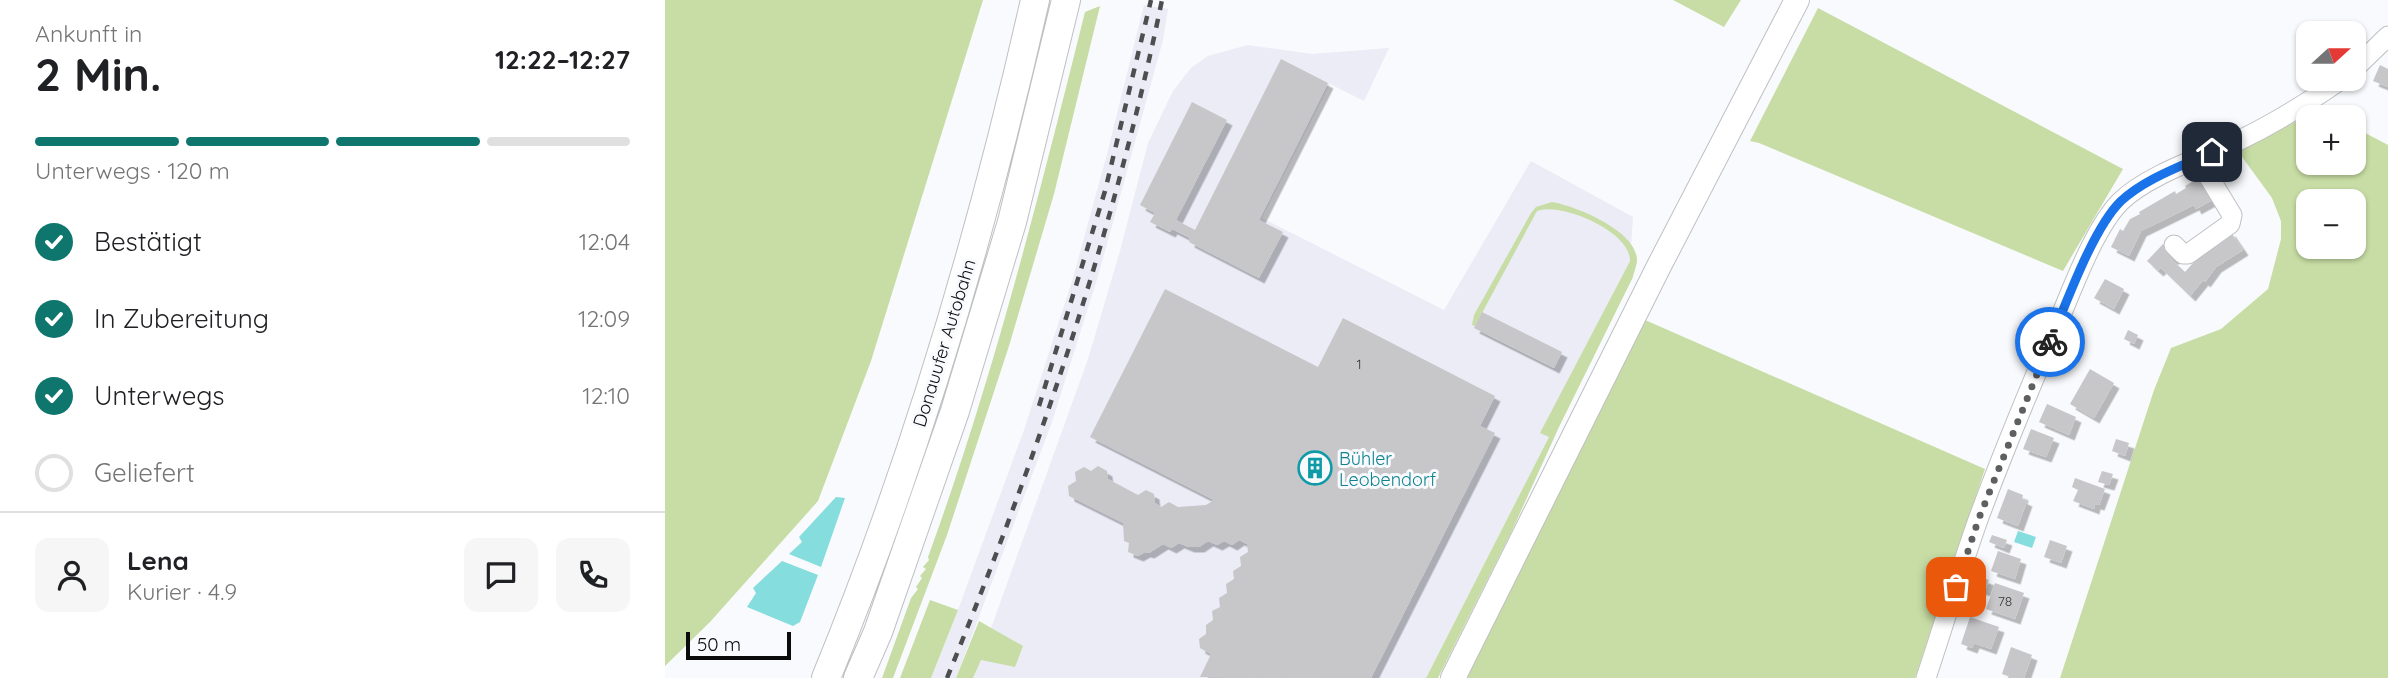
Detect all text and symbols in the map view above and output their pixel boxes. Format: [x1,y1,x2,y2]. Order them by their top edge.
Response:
text: Ankunft in [35,19,142,48]
north arrow [2296,21,2366,91]
map controls [2296,21,2366,259]
text: 12:22–12:27 [495,43,630,76]
text: 2 Min. [35,45,161,103]
button: + [2296,105,2366,175]
pin [2182,122,2242,182]
icon: home [2193,133,2231,171]
text: Unterwegs · 120 m [35,156,230,185]
button: − [2296,189,2366,259]
icon: check [35,223,73,261]
text: Bestätigt [94,225,202,258]
text: 12:04 [579,227,630,256]
street label: Donauufer Autobahn [908,256,980,430]
icon: check [35,300,73,338]
text: In Zubereitung [94,302,269,335]
text: 12:09 [578,304,630,333]
courier [2015,307,2085,377]
icon: bike [2031,323,2069,361]
house number: 1 [1356,355,1362,373]
icon: check [35,377,73,415]
text: Unterwegs [94,379,225,412]
text: 12:10 [582,381,630,410]
place label: Bühler Leobendorf [1339,447,1437,491]
building icon: Bühler Leobendorf [1296,449,1334,487]
text: Geliefert [94,456,195,489]
button: person [35,538,109,612]
button: chat [464,538,538,612]
button: phone [556,538,630,612]
text: Lena [127,544,189,577]
pin [1926,557,1986,617]
icon: bag [1937,568,1975,606]
text: Kurier · 4.9 [127,577,237,606]
house number: 78 [1998,592,2012,610]
scale bar [686,629,791,661]
text: 50 m [697,632,741,656]

